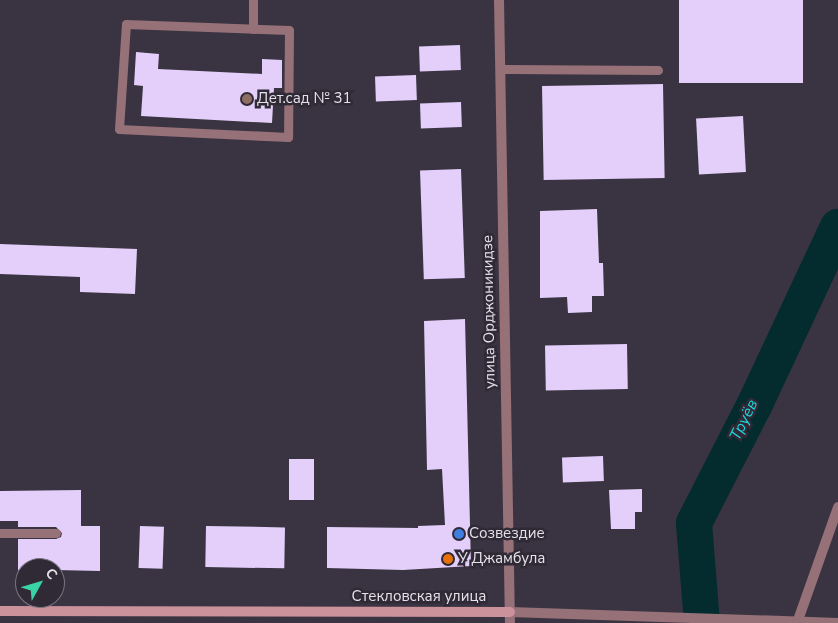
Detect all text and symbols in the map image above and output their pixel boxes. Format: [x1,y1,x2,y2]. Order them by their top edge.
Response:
place label: Дет.сад № 31 [257,90,352,108]
marker: Дет.сад № 31 [241,93,253,105]
street label: улица Орджоникидзе [479,235,499,389]
water label: Труёв [726,396,762,444]
place label: Созвездие [469,525,545,543]
marker: Созвездие [453,528,465,540]
place label: У Джамбула [458,550,545,568]
marker: У Джамбула [442,553,454,565]
north arrow [15,558,65,608]
text: С [41,564,62,584]
street label: Стекловская улица [352,588,486,606]

